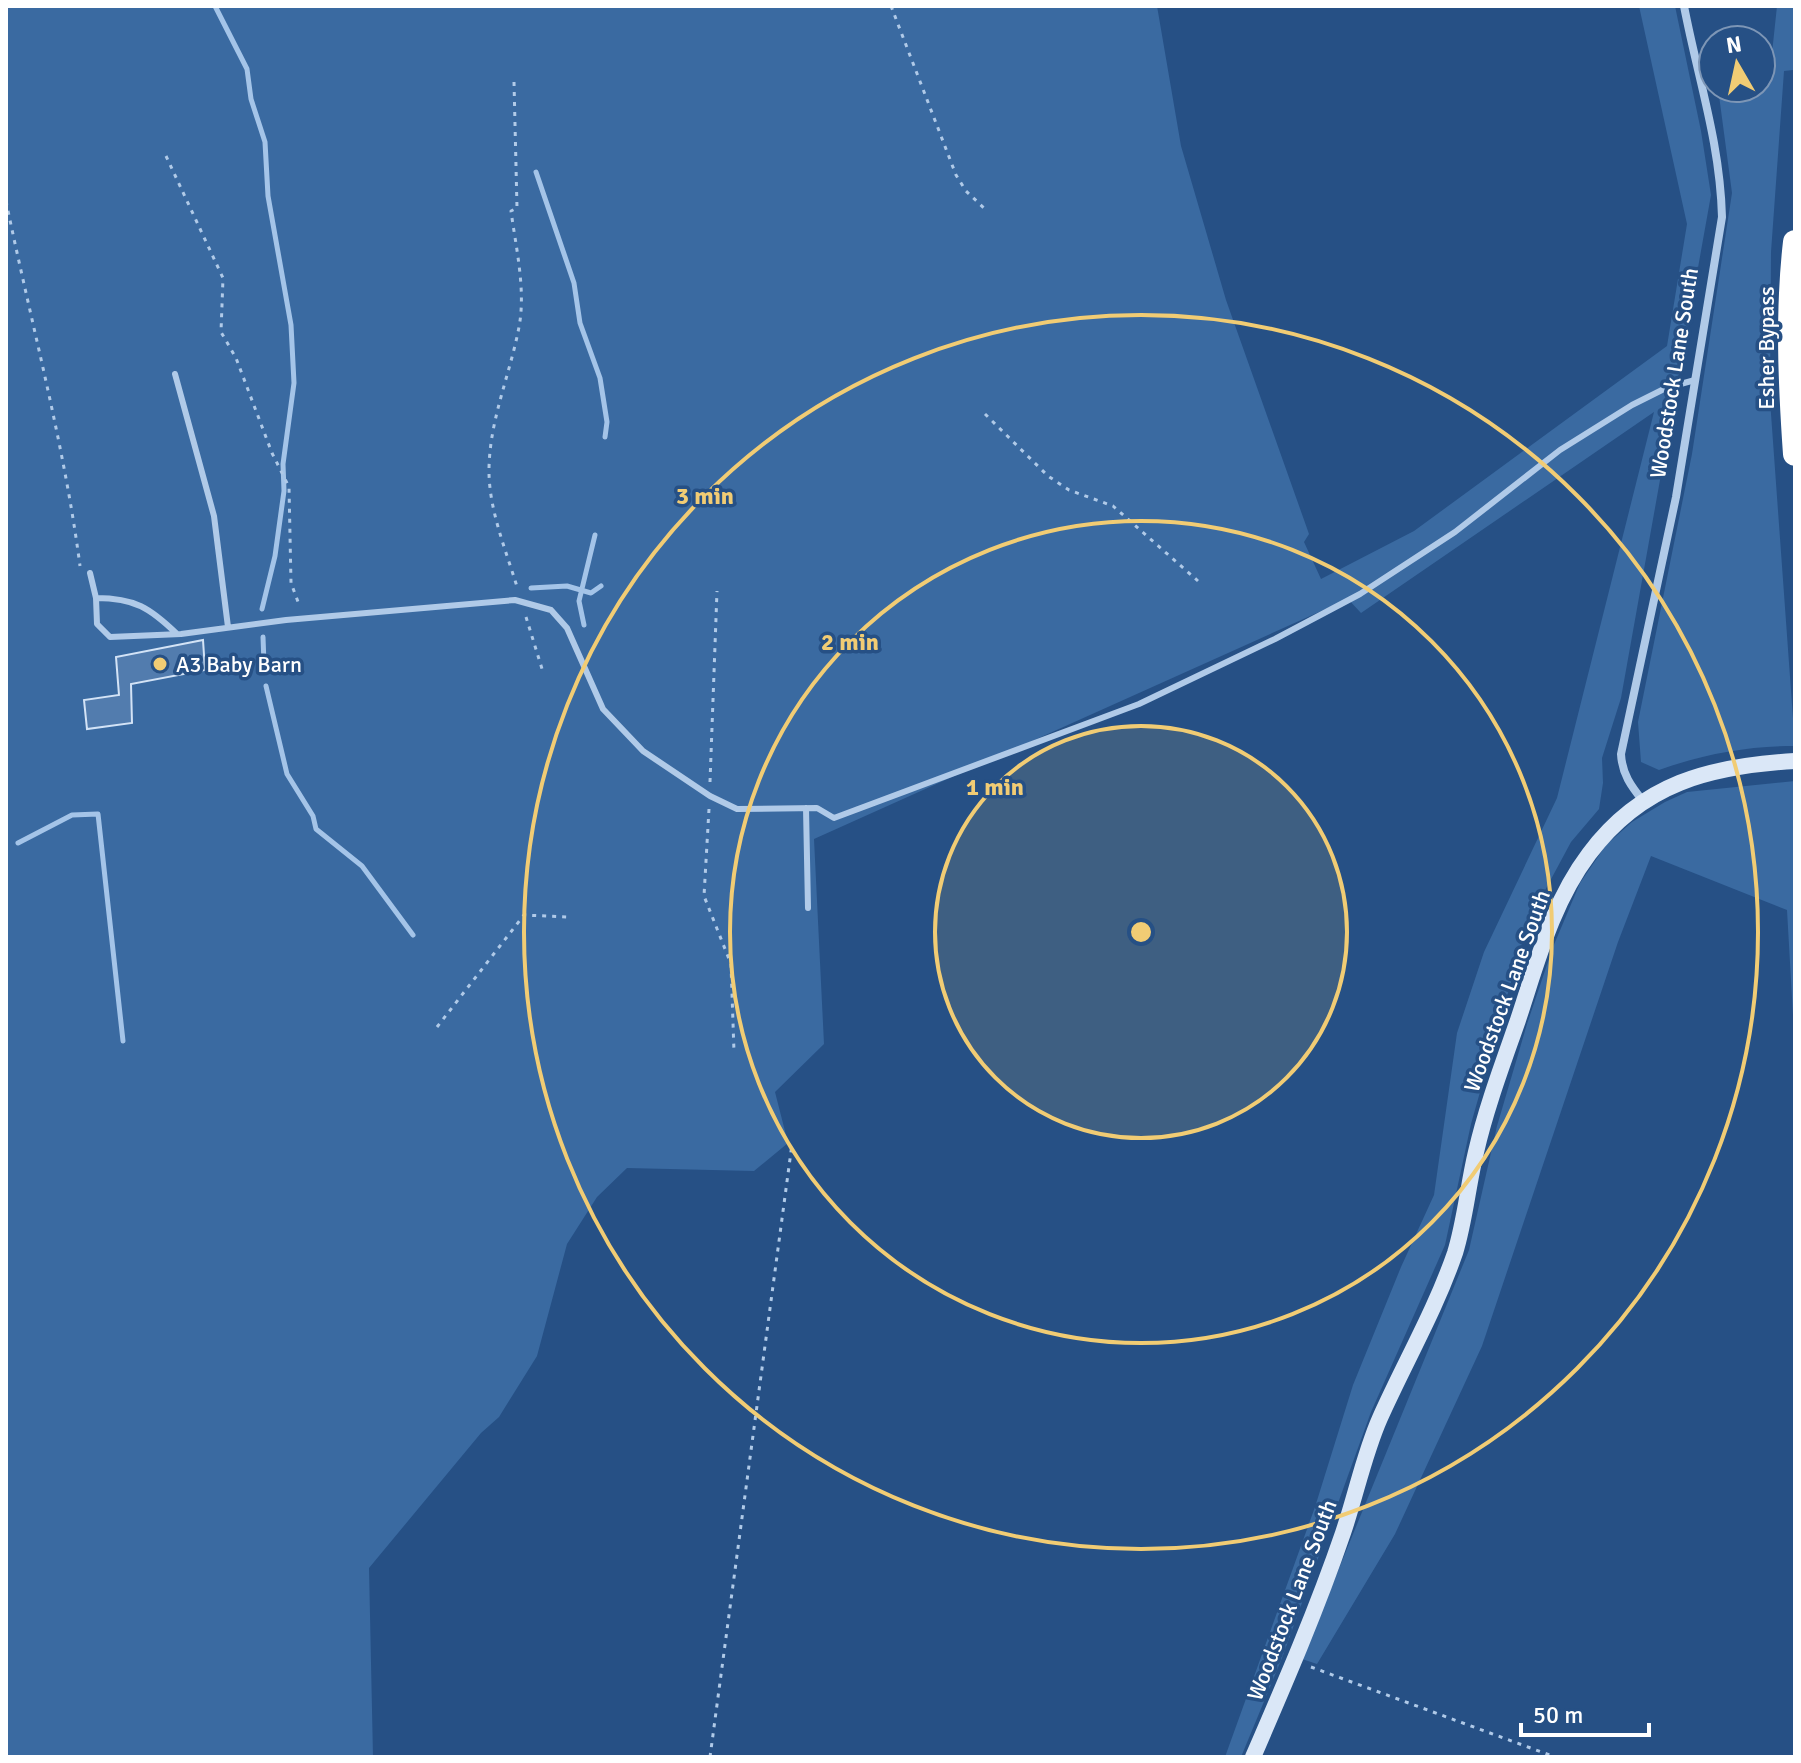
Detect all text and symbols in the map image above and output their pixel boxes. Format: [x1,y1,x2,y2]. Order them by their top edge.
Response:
north arrow [1697,24,1777,104]
text: N [1724,30,1744,59]
street label: Woodstock Lane South [1644,266,1704,480]
street label: Esher Bypass [1753,286,1780,410]
text: 3 min [676,481,734,511]
text: 2 min [821,627,879,657]
place label: A3 Baby Barn [176,651,302,678]
marker: A3 Baby Barn [151,655,169,673]
text: 1 min [966,772,1024,802]
street label: Woodstock Lane South [1458,886,1556,1096]
centre of rings [1127,918,1155,946]
street label: Woodstock Lane South [1241,1496,1343,1704]
scale bar [1521,1687,1649,1737]
text: 50 m [1533,1700,1583,1730]

